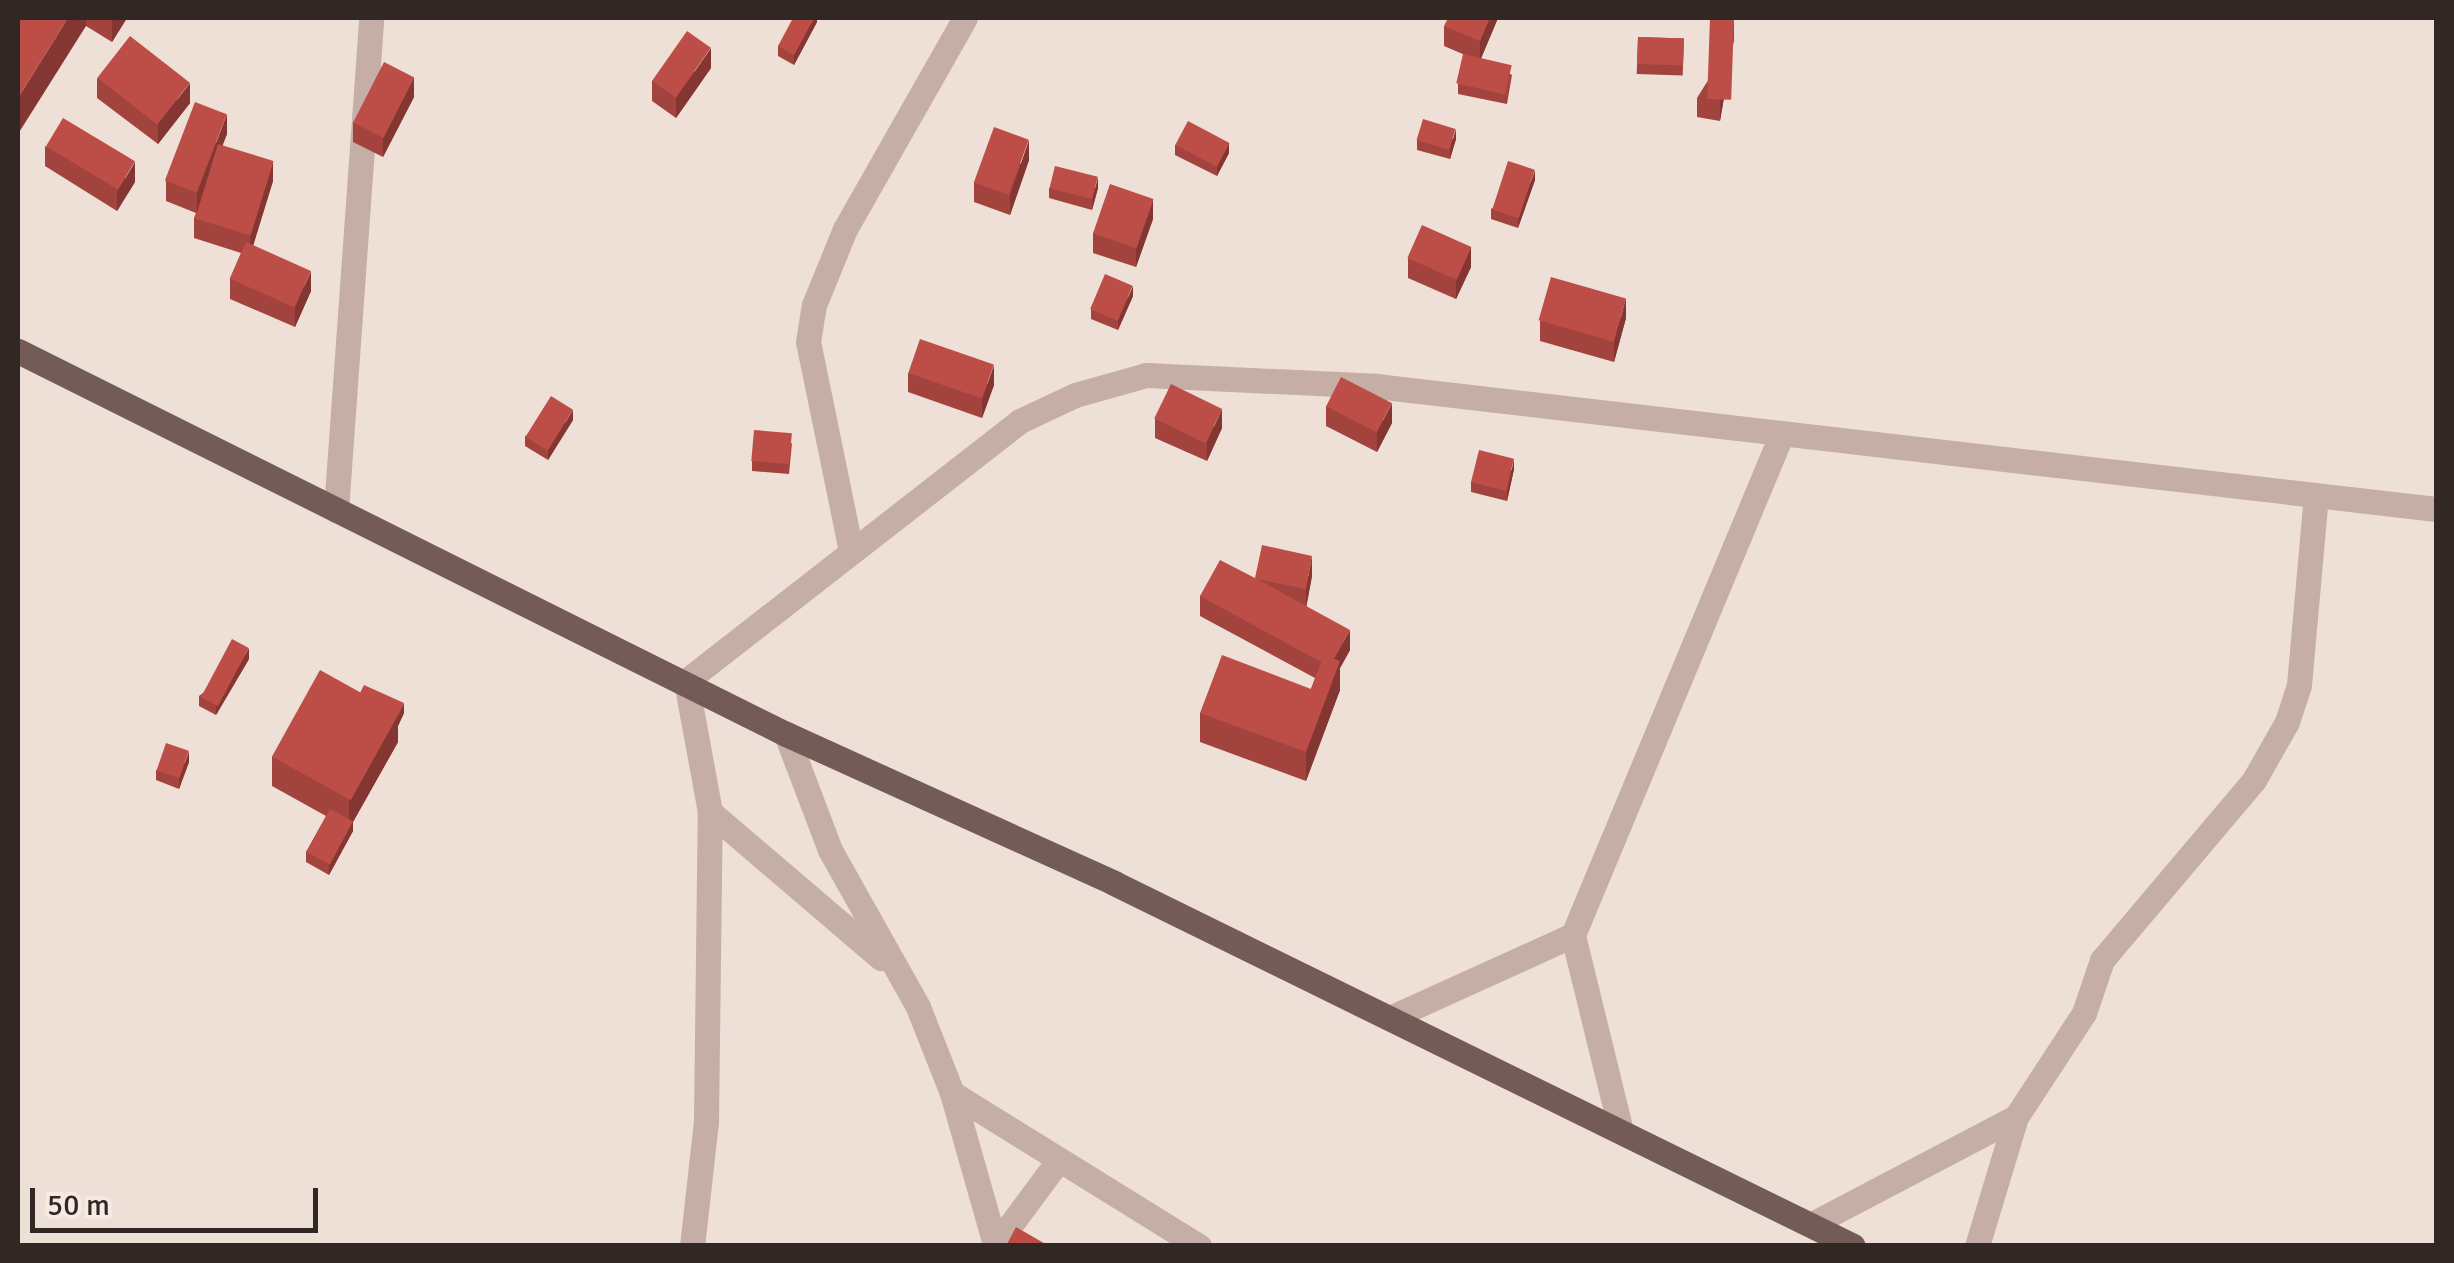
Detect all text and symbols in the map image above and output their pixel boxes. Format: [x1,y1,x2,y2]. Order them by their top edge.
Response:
scale bar [35,1168,322,1230]
text: 50 m [47,1187,110,1224]

